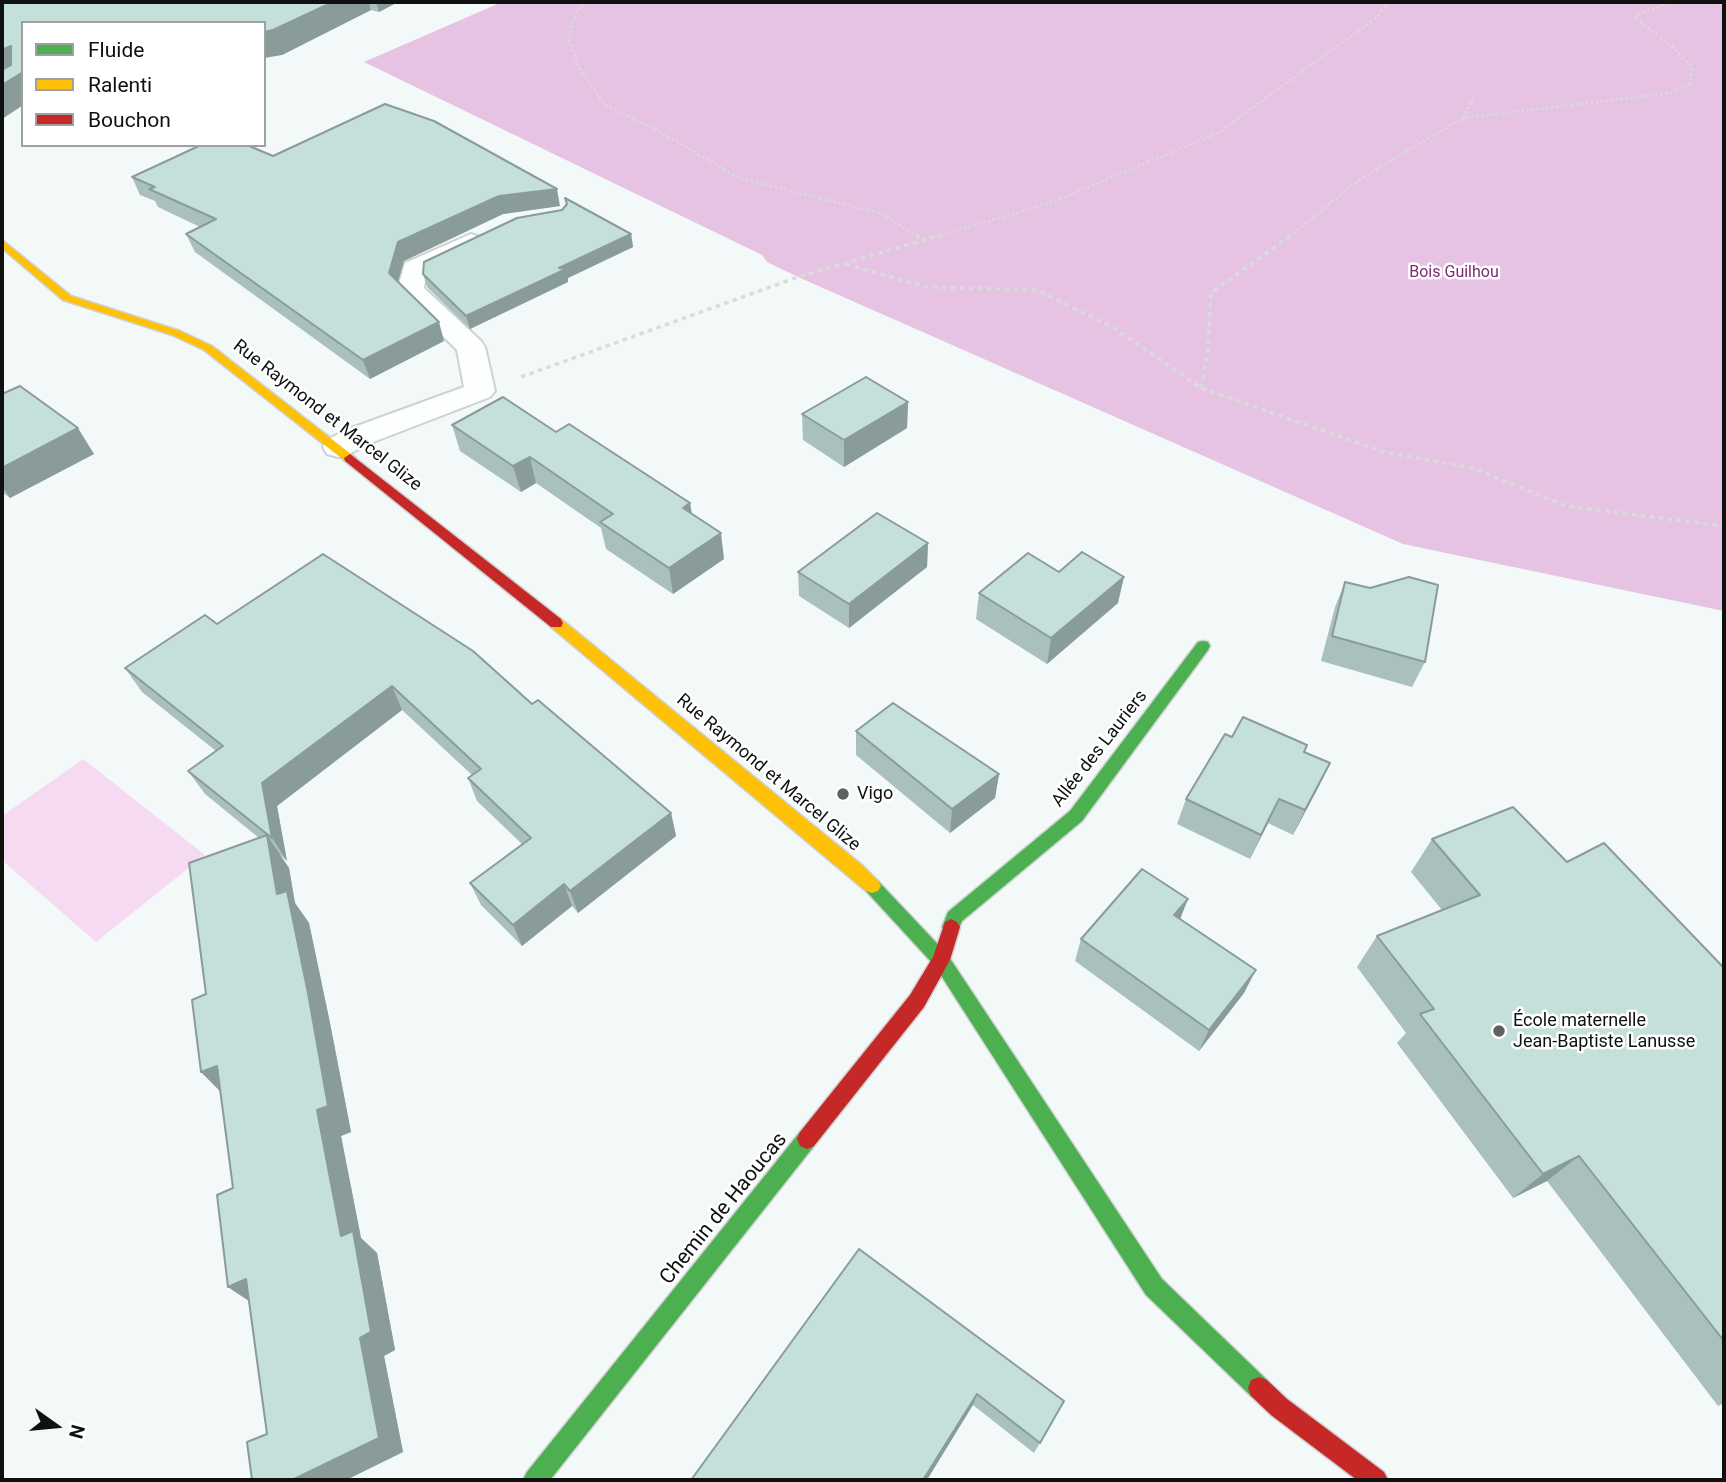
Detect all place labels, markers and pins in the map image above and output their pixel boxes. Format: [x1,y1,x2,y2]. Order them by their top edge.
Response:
place label: Vigo [857,783,893,805]
marker: Vigo [835,786,851,802]
place label: École maternelle Jean-Baptiste Lanusse [1513,1010,1695,1052]
marker: École maternelle Jean-Baptiste Lanusse [1491,1023,1507,1039]

